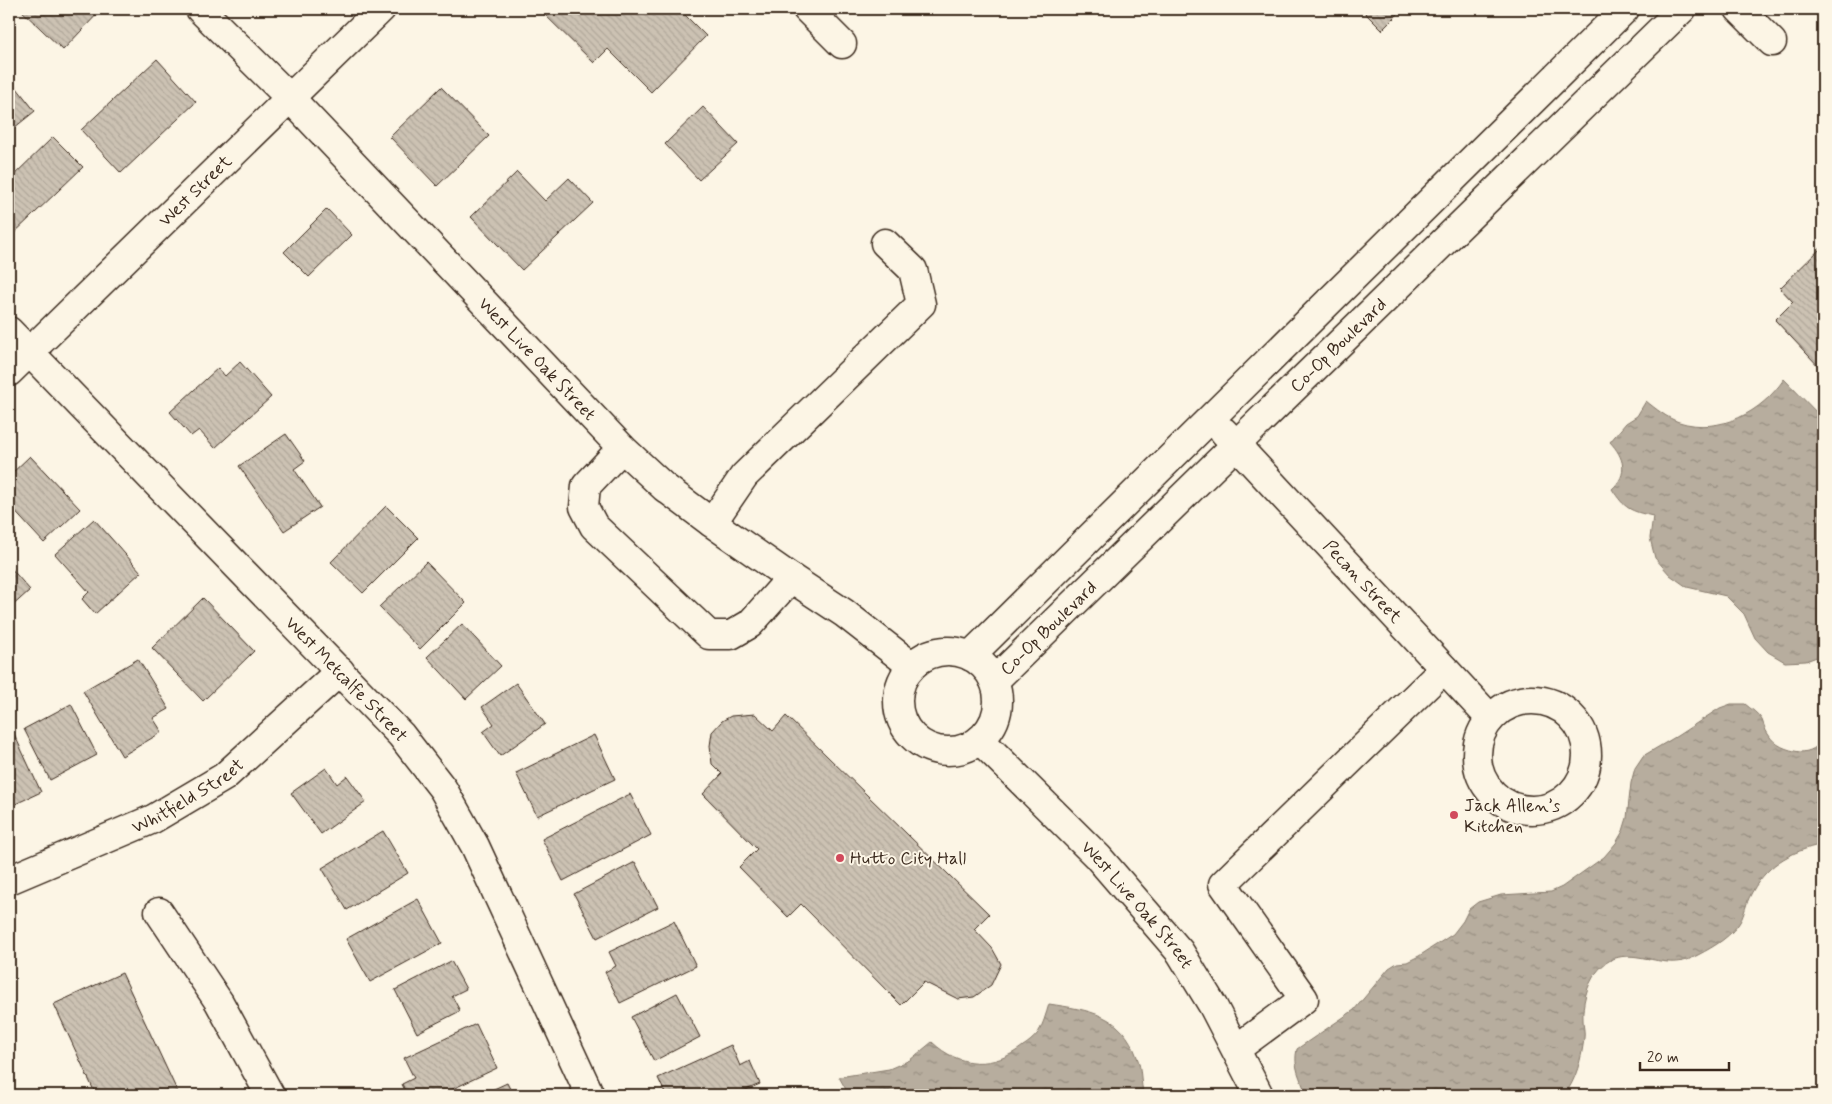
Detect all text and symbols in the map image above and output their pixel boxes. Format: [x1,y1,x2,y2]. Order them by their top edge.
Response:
street label: West Street [154,150,238,232]
street label: West Live Oak Street [472,293,601,426]
street label: Co-Op Boulevard [1285,293,1392,398]
street label: Pecan Street [1317,535,1407,629]
street label: Co-Op Boulevard [996,576,1103,681]
street label: West Metcalfe Street [279,612,413,747]
street label: Whitfield Street [128,753,250,840]
place label: Jack Allen’s Kitchen [1464,794,1560,839]
marker: Jack Allen’s Kitchen [1448,809,1460,821]
street label: West Live Oak Street [1075,836,1198,974]
place label: Hutto City Hall [850,847,966,871]
marker: Hutto City Hall [834,852,846,864]
scale bar [1640,1039,1728,1071]
text: 20 m [1647,1048,1679,1068]

